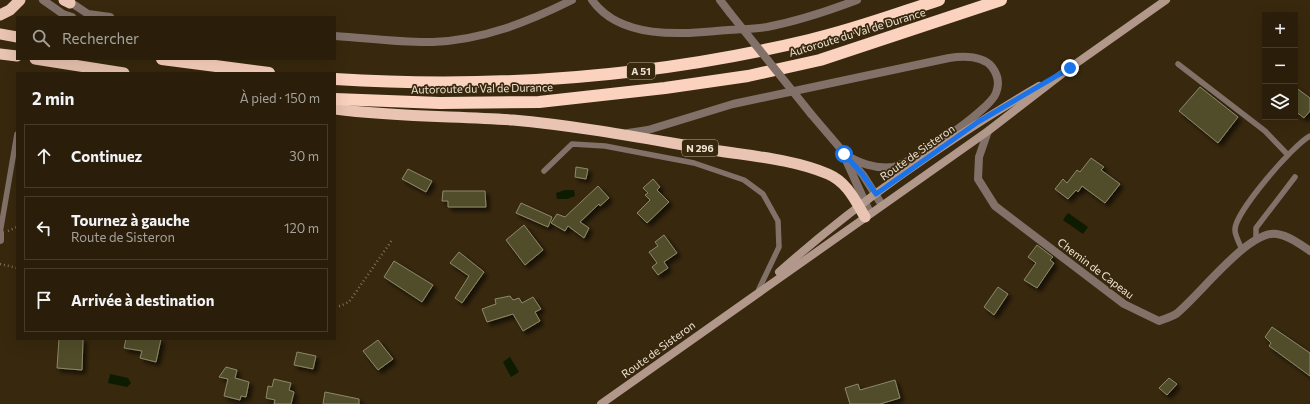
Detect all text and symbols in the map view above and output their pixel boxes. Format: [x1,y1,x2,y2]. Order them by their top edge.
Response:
street label: Autoroute du Val de Durance [787,5,927,59]
map controls [1262,12,1298,120]
button: + [1262,12,1298,48]
search box [16,16,336,60]
icon: search [30,27,52,49]
text: Rechercher [62,29,139,47]
button: − [1262,48,1298,84]
route end [1061,59,1079,77]
road number: A 51 [627,63,655,79]
street label: Autoroute du Val de Durance [411,80,553,96]
button: layers [1262,84,1298,120]
text: 2 min [32,88,74,109]
text: À pied · 150 m [240,90,320,106]
street label: Route de Sisteron [877,121,957,183]
road number: N 296 [682,140,718,156]
icon: ahead [33,145,55,167]
route start [835,145,853,163]
text: Continuez [71,147,142,165]
text: 30 m [289,148,319,164]
text: Tournez à gauche [71,211,190,229]
icon: left [33,217,55,239]
text: 120 m [284,220,319,236]
text: Route de Sisteron [71,229,175,245]
street label: Chemin de Capeau [1055,235,1137,301]
icon: arrive [33,289,55,311]
text: Arrivée à destination [71,291,214,309]
street label: Route de Sisteron [619,318,697,380]

